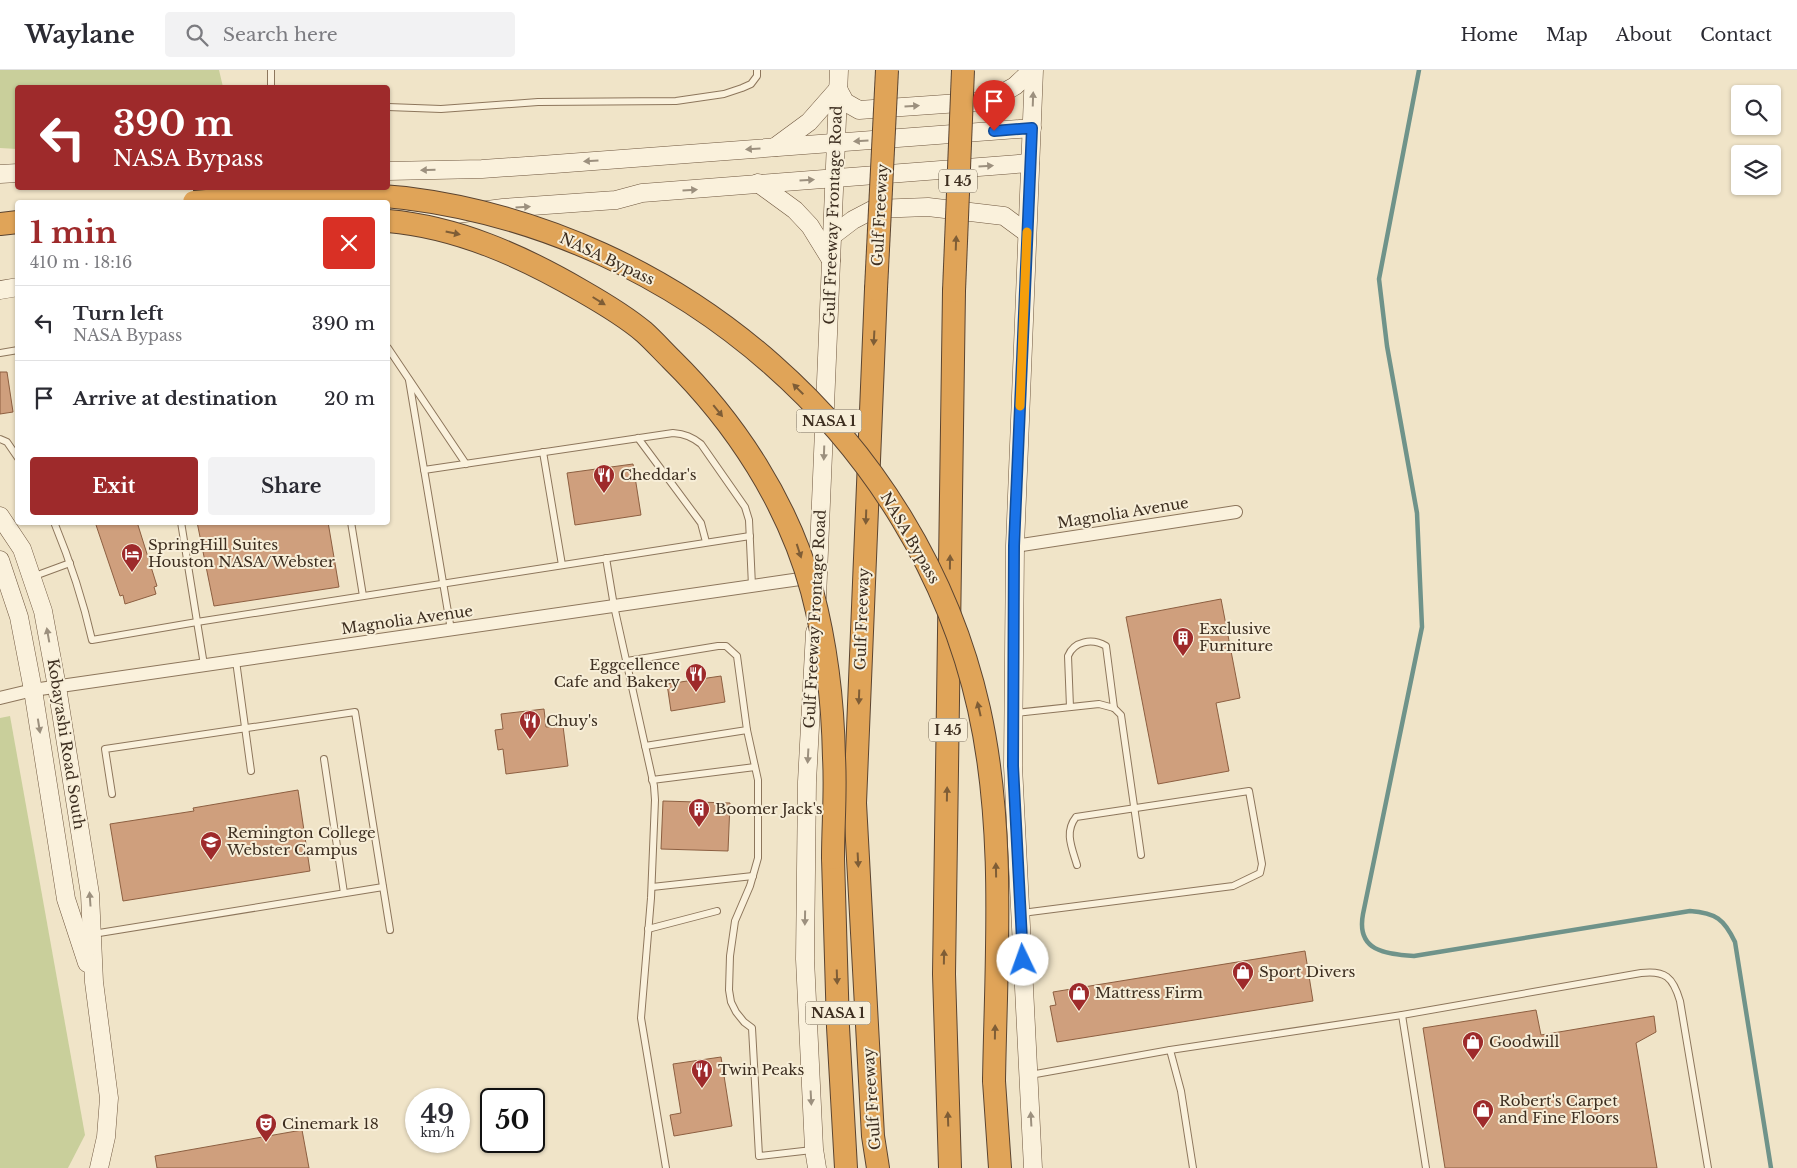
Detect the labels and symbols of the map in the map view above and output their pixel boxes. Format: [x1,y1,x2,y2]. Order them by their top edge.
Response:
pin [973,80,1015,131]
one-way arrow [1029,91,1037,107]
one-way arrow [904,102,920,110]
street label: Gulf Freeway Frontage Road [819,105,846,325]
one-way arrow [853,137,869,145]
one-way arrow [744,145,760,153]
one-way arrow [582,158,598,166]
one-way arrow [979,162,995,170]
street label: Gulf Freeway [867,163,892,267]
one-way arrow [420,166,436,174]
road number: I 45 [939,170,977,192]
one-way arrow [799,175,815,183]
one-way arrow [683,185,699,193]
one-way arrow [515,202,531,210]
street label: NASA Bypass [557,228,658,289]
one-way arrow [445,229,460,237]
one-way arrow [952,235,960,251]
one-way arrow [593,297,606,306]
one-way arrow [869,330,877,346]
one-way arrow [792,383,804,395]
one-way arrow [712,404,723,417]
road number: NASA 1 [796,410,862,432]
one-way arrow [819,446,827,462]
restaurant icon: Cheddar's [592,463,616,494]
place label: Cheddar's [620,465,697,484]
street label: NASA Bypass [877,489,944,587]
street label: Magnolia Avenue [1056,493,1190,532]
street label: Gulf Freeway Frontage Road [799,509,830,729]
one-way arrow [862,510,870,526]
place label: SpringHill Suites Houston NASA/Webster [148,535,336,571]
hotel icon: SpringHill Suites Houston NASA/Webster [120,542,144,573]
one-way arrow [795,544,803,559]
one-way arrow [946,554,954,570]
street label: Gulf Freeway [850,567,873,671]
street label: Magnolia Avenue [340,601,474,638]
place label: Exclusive Furniture [1199,619,1273,655]
one-way arrow [43,626,51,642]
building icon: Exclusive Furniture [1171,626,1195,657]
place label: Eggcellence Cafe and Bakery [554,655,680,691]
street label: Kobayashi Road South [44,657,89,831]
restaurant icon: Eggcellence Cafe and Bakery [684,662,708,693]
one-way arrow [855,690,863,706]
one-way arrow [975,701,983,716]
restaurant icon: Chuy's [518,709,542,740]
place label: Chuy's [546,711,598,730]
one-way arrow [35,718,43,734]
road number: I 45 [929,718,967,742]
one-way arrow [804,748,812,764]
one-way arrow [943,786,951,802]
building icon: Boomer Jack's [687,797,711,828]
place label: Boomer Jack's [715,799,823,818]
place label: Remington College Webster Campus [226,823,376,859]
school or university icon: Remington College Webster Campus [199,830,223,861]
one-way arrow [855,852,863,868]
one-way arrow [992,862,1000,878]
one-way arrow [85,890,93,906]
one-way arrow [801,910,809,926]
position arrow [996,933,1048,985]
one-way arrow [940,949,948,965]
shop icon: Sport Divers [1231,960,1255,991]
place label: Sport Divers [1259,962,1356,981]
one-way arrow [833,969,841,985]
shop icon: Mattress Firm [1067,981,1091,1012]
place label: Mattress Firm [1095,983,1203,1002]
road number: NASA 1 [806,1001,870,1024]
one-way arrow [991,1024,999,1040]
shop icon: Goodwill [1461,1030,1485,1061]
place label: Goodwill [1489,1032,1559,1051]
street label: Gulf Freeway [858,1047,885,1151]
restaurant icon: Twin Peaks [690,1058,714,1089]
place label: Twin Peaks [718,1060,804,1079]
speed limit sign: 50 [480,1088,545,1153]
one-way arrow [808,1090,816,1106]
place label: Robert's Carpet and Fine Floors [1499,1091,1619,1127]
shop icon: Robert's Carpet and Fine Floors [1471,1098,1495,1129]
one-way arrow [944,1111,952,1127]
one-way arrow [1026,1111,1034,1127]
theatre icon: Cinemark 18 [254,1112,278,1143]
place label: Cinemark 18 [282,1114,379,1133]

